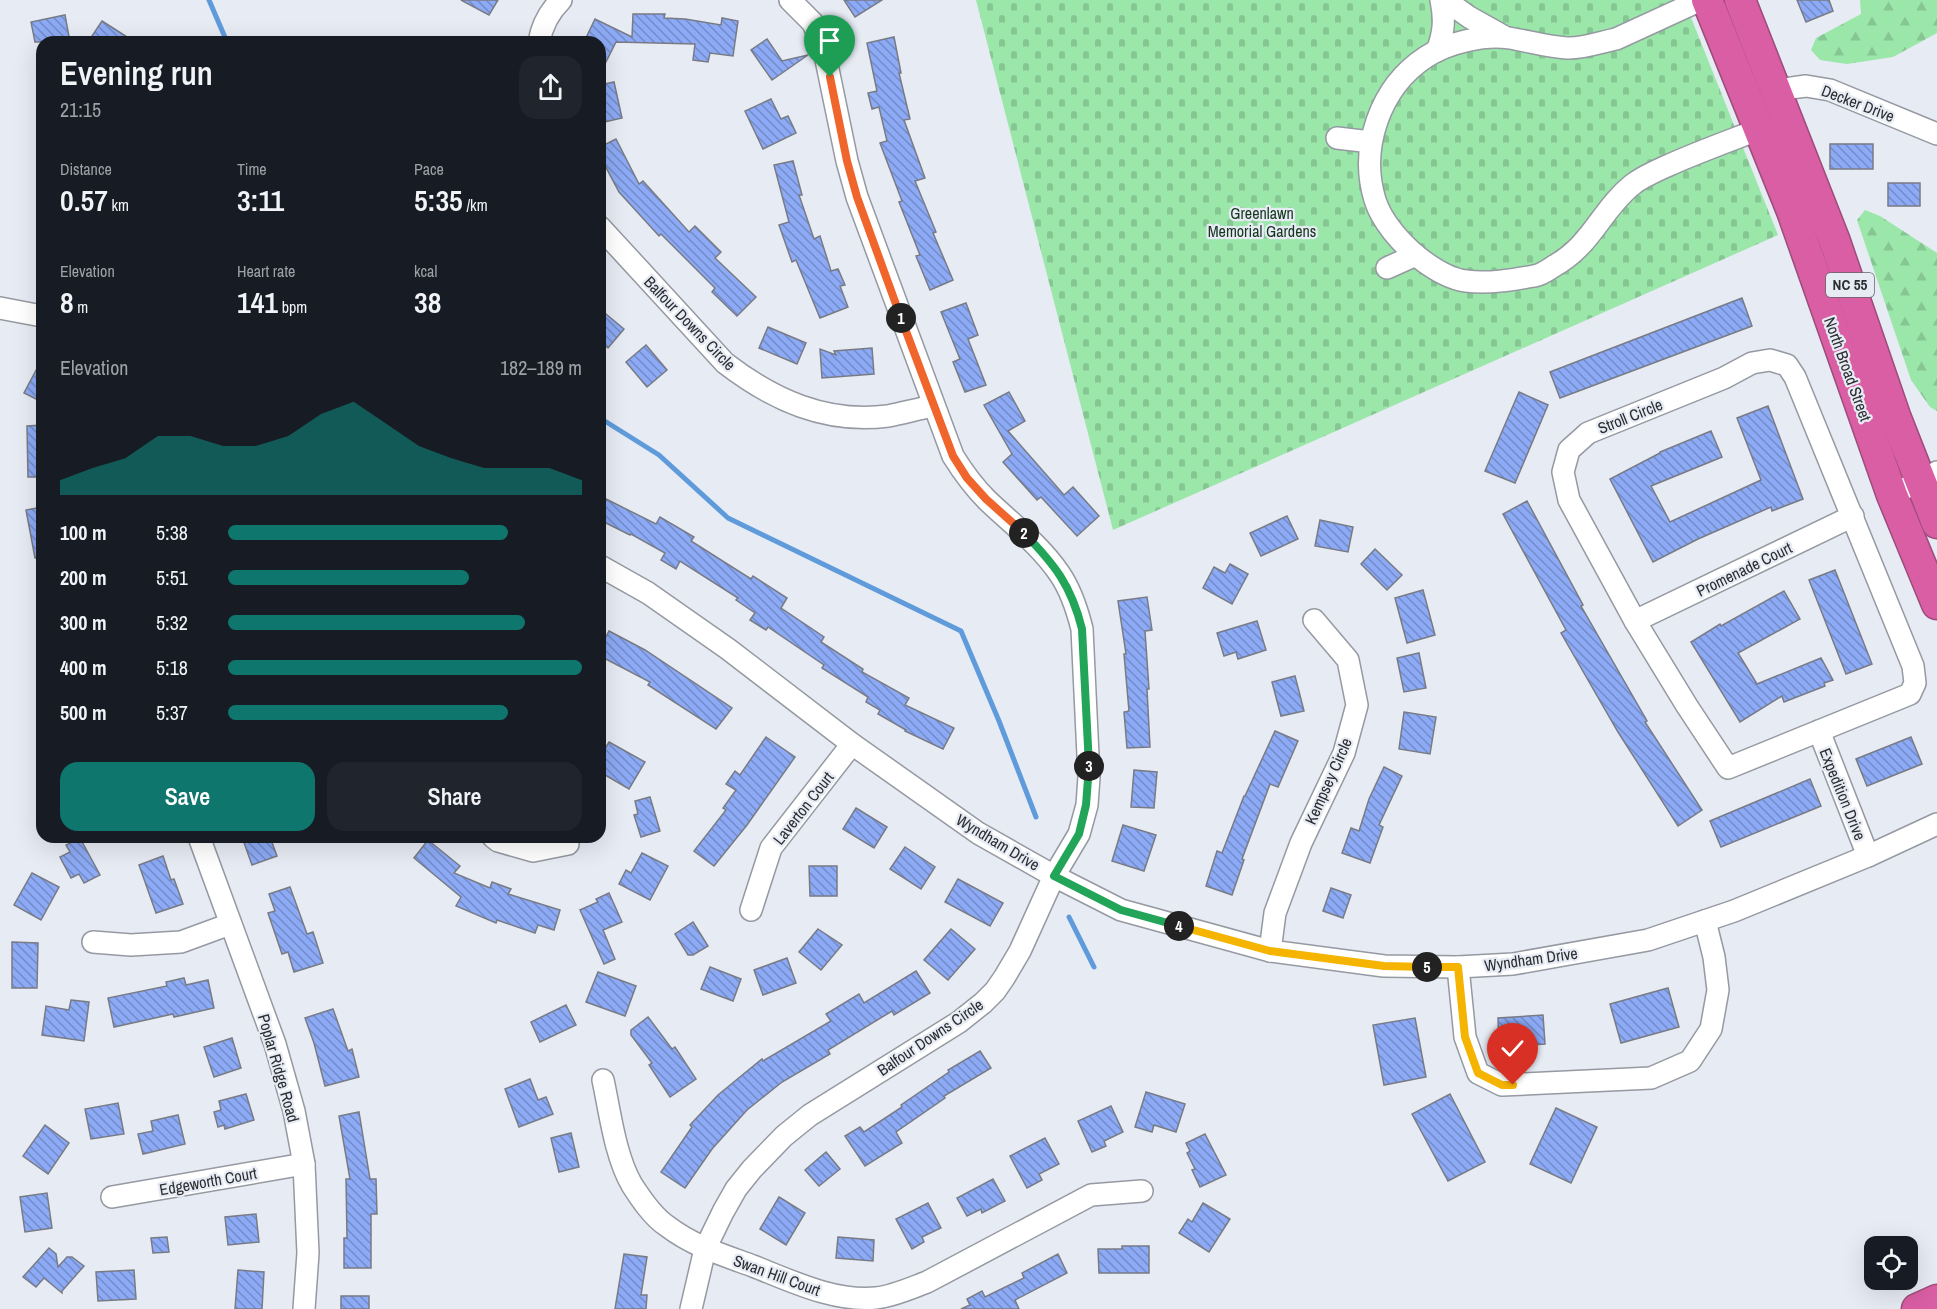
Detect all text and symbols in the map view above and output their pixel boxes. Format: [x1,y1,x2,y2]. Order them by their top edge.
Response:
pin [804,15,855,77]
icon: arrive [813,24,846,57]
text: Evening run [60,51,213,95]
button: share [519,56,582,119]
street label: Decker Drive [1818,79,1898,127]
text: 21:15 [60,96,101,123]
text: Distance [60,158,112,180]
text: Time [237,158,267,180]
text: Pace [414,158,444,180]
text: 0.57 [60,180,108,220]
text: 3:11 [237,180,284,220]
text: 5:35 [414,180,463,220]
text: km [108,194,129,216]
text: /km [463,194,488,216]
park label: Greenlawn Memorial Gardens [1208,202,1316,242]
text: Elevation [60,260,115,282]
text: Heart rate [237,260,295,282]
text: kcal [414,260,437,282]
street label: Balfour Downs Circle [639,271,741,375]
road number: NC 55 [1826,273,1874,297]
text: 8 [60,282,74,322]
text: 141 [237,282,278,322]
text: 38 [414,282,441,322]
text: m [74,296,88,318]
text: bpm [278,296,307,318]
pin: 1 [886,303,916,333]
text: 1 [897,307,905,329]
street label: North Broad Street [1819,314,1877,424]
text: Elevation [60,354,128,381]
text: 182–189 m [500,354,582,381]
street label: Stroll Circle [1594,393,1666,439]
pin: 2 [1009,518,1039,548]
text: 100 m [60,519,107,546]
text: 5:38 [156,519,188,546]
text: 2 [1020,522,1028,544]
street label: Promenade Court [1693,536,1796,602]
text: 200 m [60,564,107,591]
text: 5:51 [156,564,188,591]
text: 300 m [60,609,107,636]
text: 5:32 [156,609,188,636]
text: 400 m [60,654,107,681]
text: 5:18 [156,654,188,681]
text: 500 m [60,699,107,726]
text: 5:37 [156,699,188,726]
street label: Kempsey Circle [1299,734,1357,828]
street label: Expedition Drive [1814,745,1872,843]
pin: 3 [1074,751,1104,781]
text: 3 [1085,755,1093,777]
button: Save [60,762,315,831]
button: Share [327,762,582,831]
street label: Laverton Court [768,767,839,849]
street label: Wyndham Drive [952,808,1044,876]
pin: 4 [1164,911,1194,941]
text: 4 [1175,915,1183,937]
street label: Wyndham Drive [1483,942,1579,976]
pin: 5 [1412,952,1442,982]
text: 5 [1423,956,1431,978]
street label: Balfour Downs Circle [873,993,987,1081]
street label: Poplar Ridge Road [253,1011,305,1125]
pin [1487,1023,1538,1085]
icon: check [1496,1032,1529,1065]
street label: Edgeworth Court [158,1162,259,1200]
map controls [1864,1236,1918,1290]
button: locate [1864,1236,1918,1290]
street label: Swan Hill Court [730,1249,824,1301]

